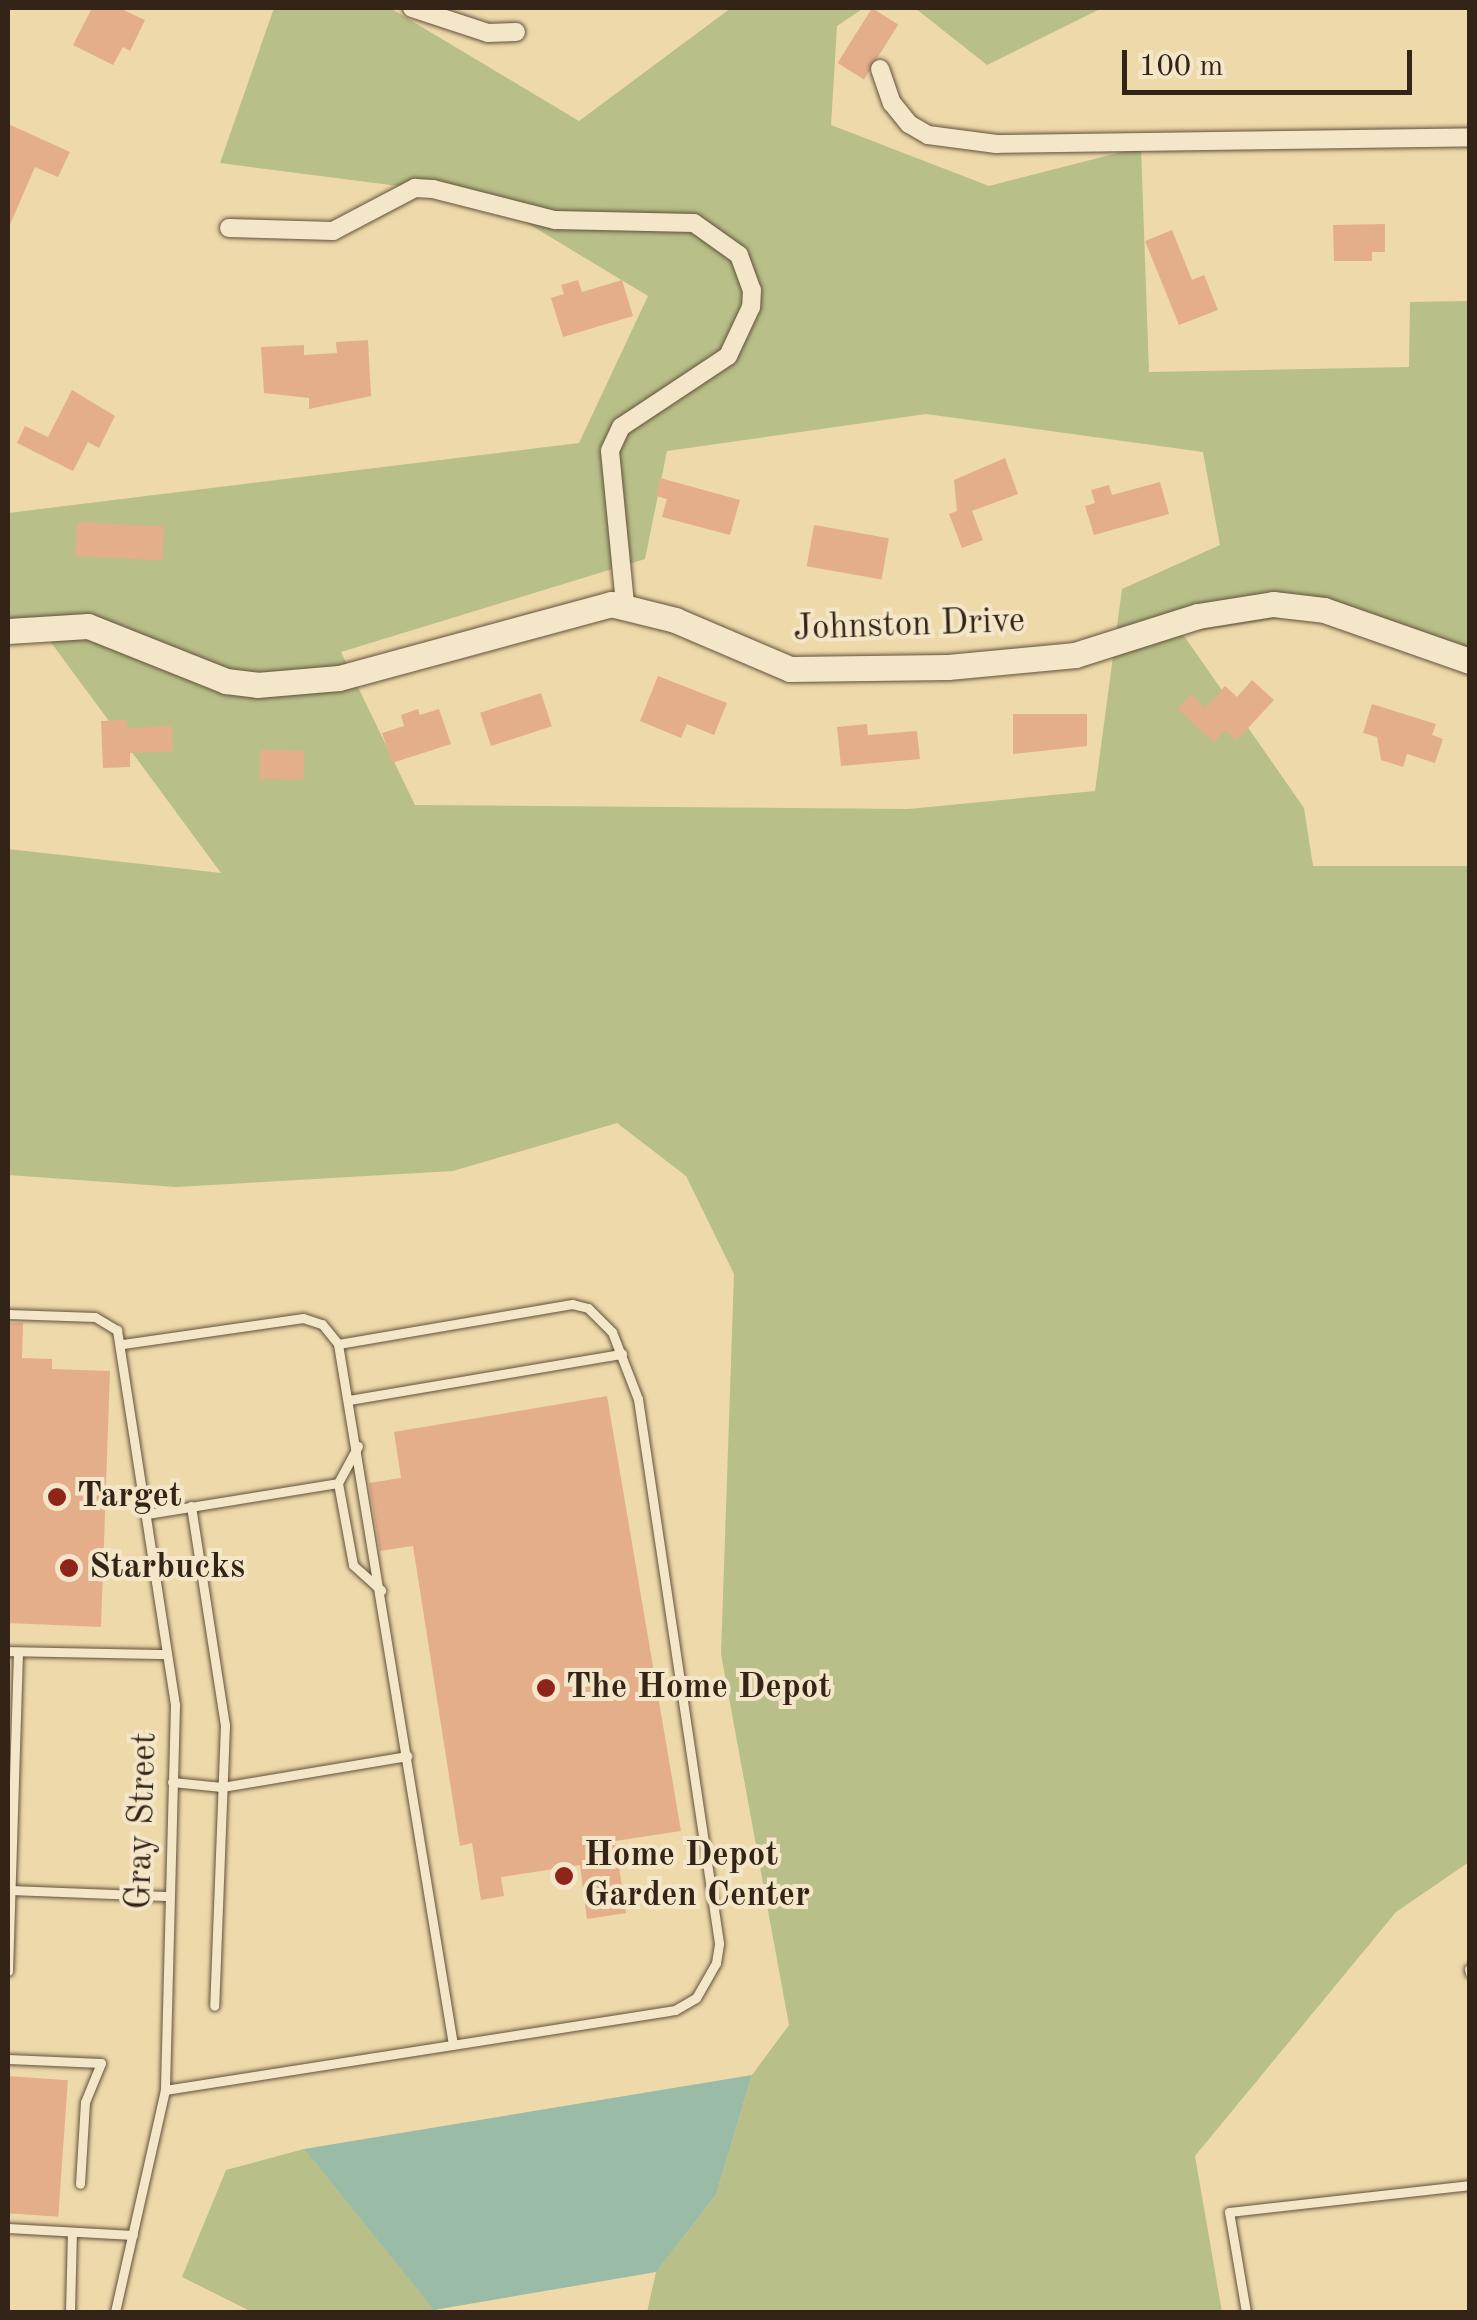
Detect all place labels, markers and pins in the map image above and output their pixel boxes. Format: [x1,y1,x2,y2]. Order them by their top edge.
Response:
place label: Target [77,1476,182,1518]
marker: Target [46,1486,68,1508]
place label: Starbucks [89,1547,245,1589]
marker: Starbucks [58,1557,80,1579]
place label: The Home Depot [566,1667,831,1709]
marker: The Home Depot [535,1677,557,1699]
place label: Home Depot Garden Center [584,1835,810,1917]
marker: Home Depot Garden Center [553,1865,575,1887]

